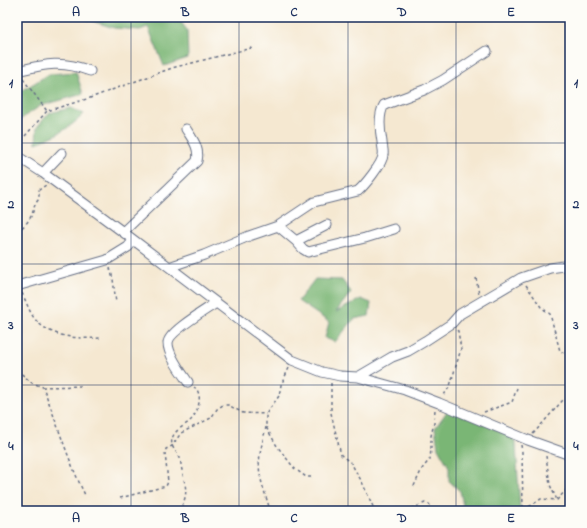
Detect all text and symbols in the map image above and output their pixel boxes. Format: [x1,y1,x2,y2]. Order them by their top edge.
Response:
text: A [72,3,80,22]
text: B [180,3,190,22]
text: C [290,3,298,22]
text: D [396,3,407,22]
text: E [507,3,515,22]
text: 1 [9,74,14,93]
text: 1 [574,74,579,93]
text: 2 [7,195,15,214]
text: 2 [572,195,580,214]
text: 3 [7,316,14,335]
text: 3 [572,316,579,335]
text: 4 [7,437,14,456]
text: 4 [572,437,579,456]
text: A [72,509,80,528]
text: B [180,509,190,528]
text: C [290,509,298,528]
text: D [396,509,407,528]
text: E [507,509,515,528]

